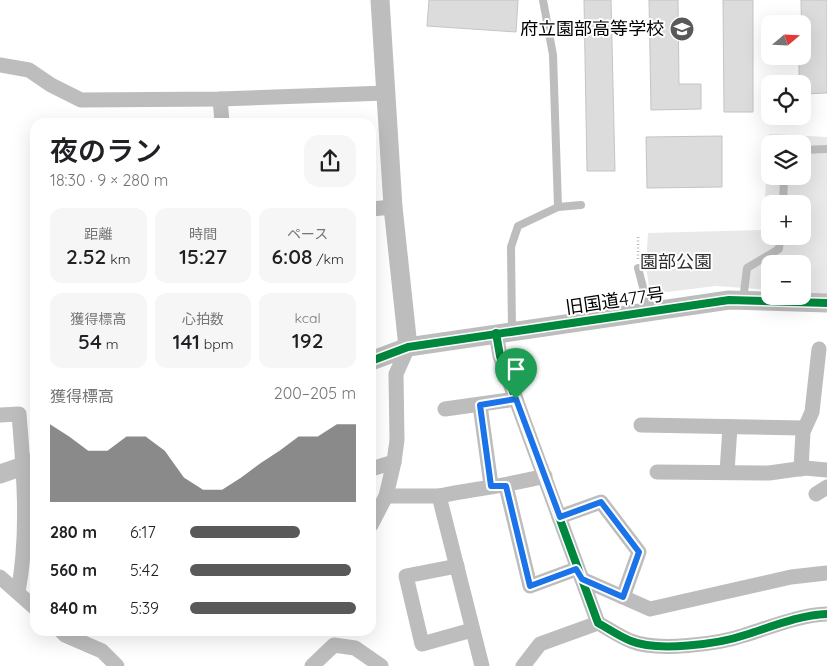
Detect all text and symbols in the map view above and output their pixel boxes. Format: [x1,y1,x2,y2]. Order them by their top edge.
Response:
north arrow [761,15,811,65]
map controls [761,15,811,305]
school or university icon: 府立園部高等学校 [669,16,695,42]
place label: 府立園部高等学校 [520,17,664,40]
button: locate [761,75,811,125]
text: 夜のラン [50,133,162,168]
button: share [304,135,356,187]
button: layers [761,135,811,185]
text: 18:30 · 9 × 280 m [50,170,168,190]
button: + [761,195,811,245]
text: 距離 [84,225,112,243]
text: 時間 [189,225,217,243]
text: ペース [287,225,328,243]
text: 2.52 [66,243,106,269]
text: 15:27 [179,243,227,269]
text: 6:08 [272,243,312,269]
text: km [106,250,131,268]
text: /km [312,250,344,268]
park label: 園部公園 [640,250,712,273]
button: − [761,255,811,305]
street label: 旧国道477号 [564,282,666,319]
text: kcal [295,309,321,327]
text: 獲得標高 [70,310,126,328]
text: 心拍数 [182,310,224,328]
text: 192 [292,327,324,353]
text: 54 [78,328,102,354]
text: 141 [172,328,200,354]
text: m [102,335,119,353]
text: bpm [200,335,233,353]
pin [495,348,537,399]
icon: arrive [502,355,530,383]
text: 200–205 m [274,383,356,403]
text: 獲得標高 [50,386,114,406]
text: 280 m [50,522,97,542]
text: 6:17 [130,522,156,542]
text: 560 m [50,560,97,580]
text: 5:42 [130,560,159,580]
text: 840 m [50,598,97,618]
text: 5:39 [130,598,159,618]

